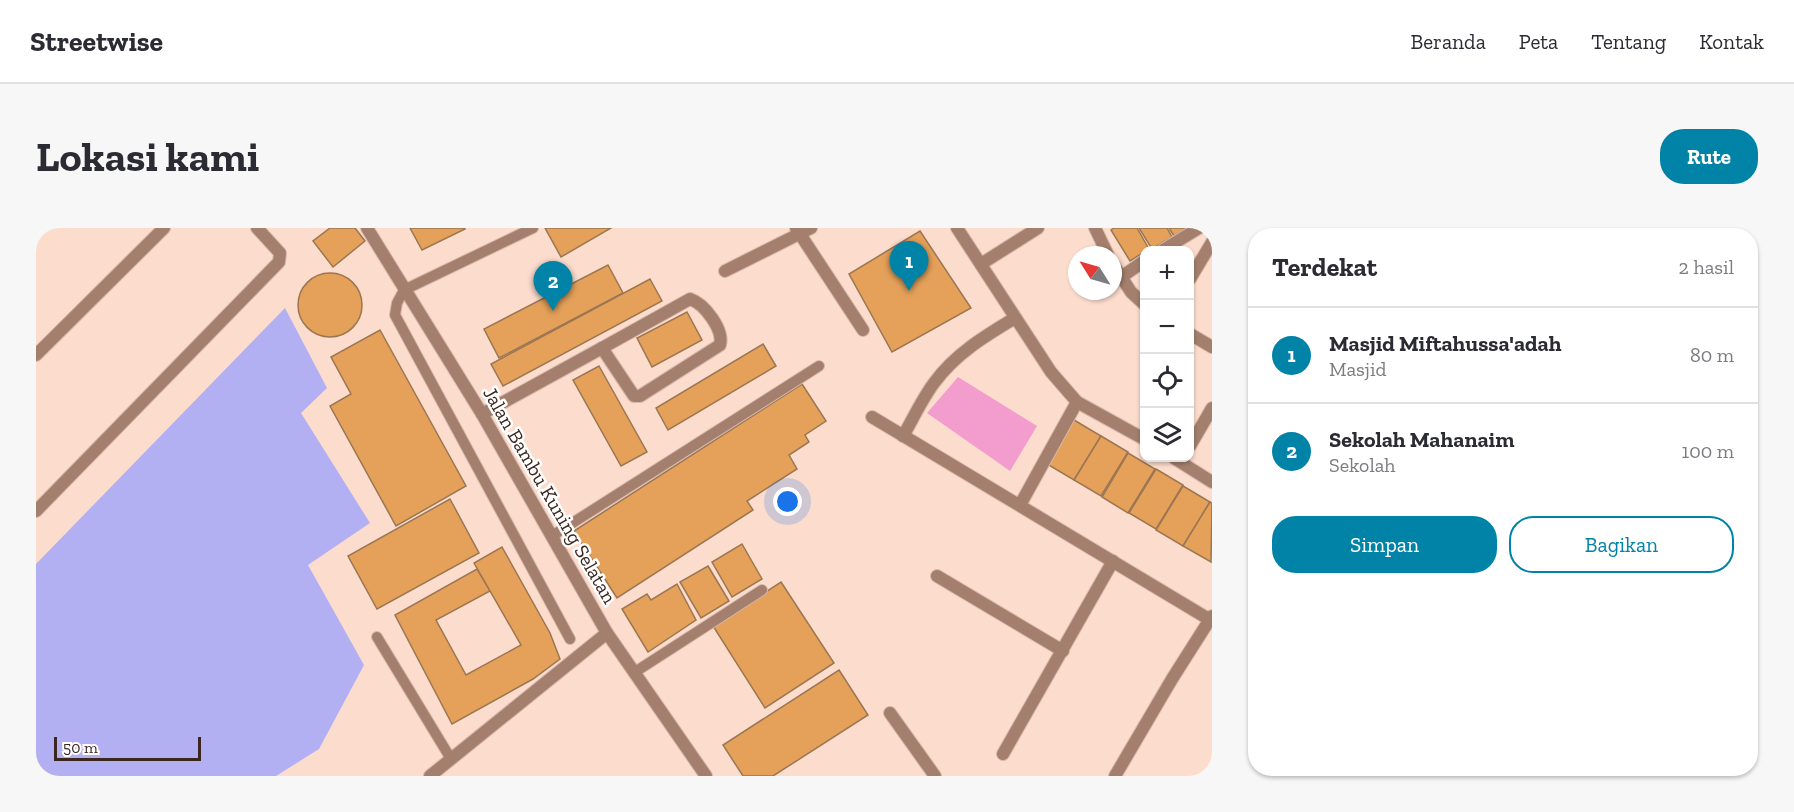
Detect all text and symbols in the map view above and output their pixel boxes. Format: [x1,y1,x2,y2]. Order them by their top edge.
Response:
text: Streetwise [30,25,163,58]
text: Beranda [1411,29,1486,54]
text: Peta [1519,29,1558,54]
text: Tentang [1591,29,1666,54]
text: Kontak [1699,29,1764,54]
button: Rute [1660,129,1758,184]
text: Lokasi kami [36,131,259,182]
pin: 1 [890,242,928,291]
north arrow [1068,246,1122,300]
map controls [1140,246,1194,462]
button: + [1140,246,1194,300]
text: Terdekat [1272,251,1377,283]
text: 2 hasil [1679,255,1734,279]
pin: 2 [534,262,572,311]
button: − [1140,300,1194,354]
text: Masjid Miftahussa'adah [1329,330,1561,357]
text: 1 [1287,343,1296,367]
text: 80 m [1690,343,1734,367]
button: locate [1140,354,1194,408]
text: Masjid [1329,357,1386,381]
street label: Jalan Bambu Kuning Selatan [478,382,622,608]
button: layers [1140,408,1194,462]
text: Sekolah Mahanaim [1329,426,1514,453]
text: 2 [1286,439,1297,463]
text: 100 m [1681,439,1734,463]
text: Sekolah [1329,453,1396,477]
your location [773,487,802,516]
button: Simpan [1272,516,1497,573]
button: Bagikan [1509,516,1734,573]
scale bar [54,734,201,762]
text: 50 m [63,738,98,757]

